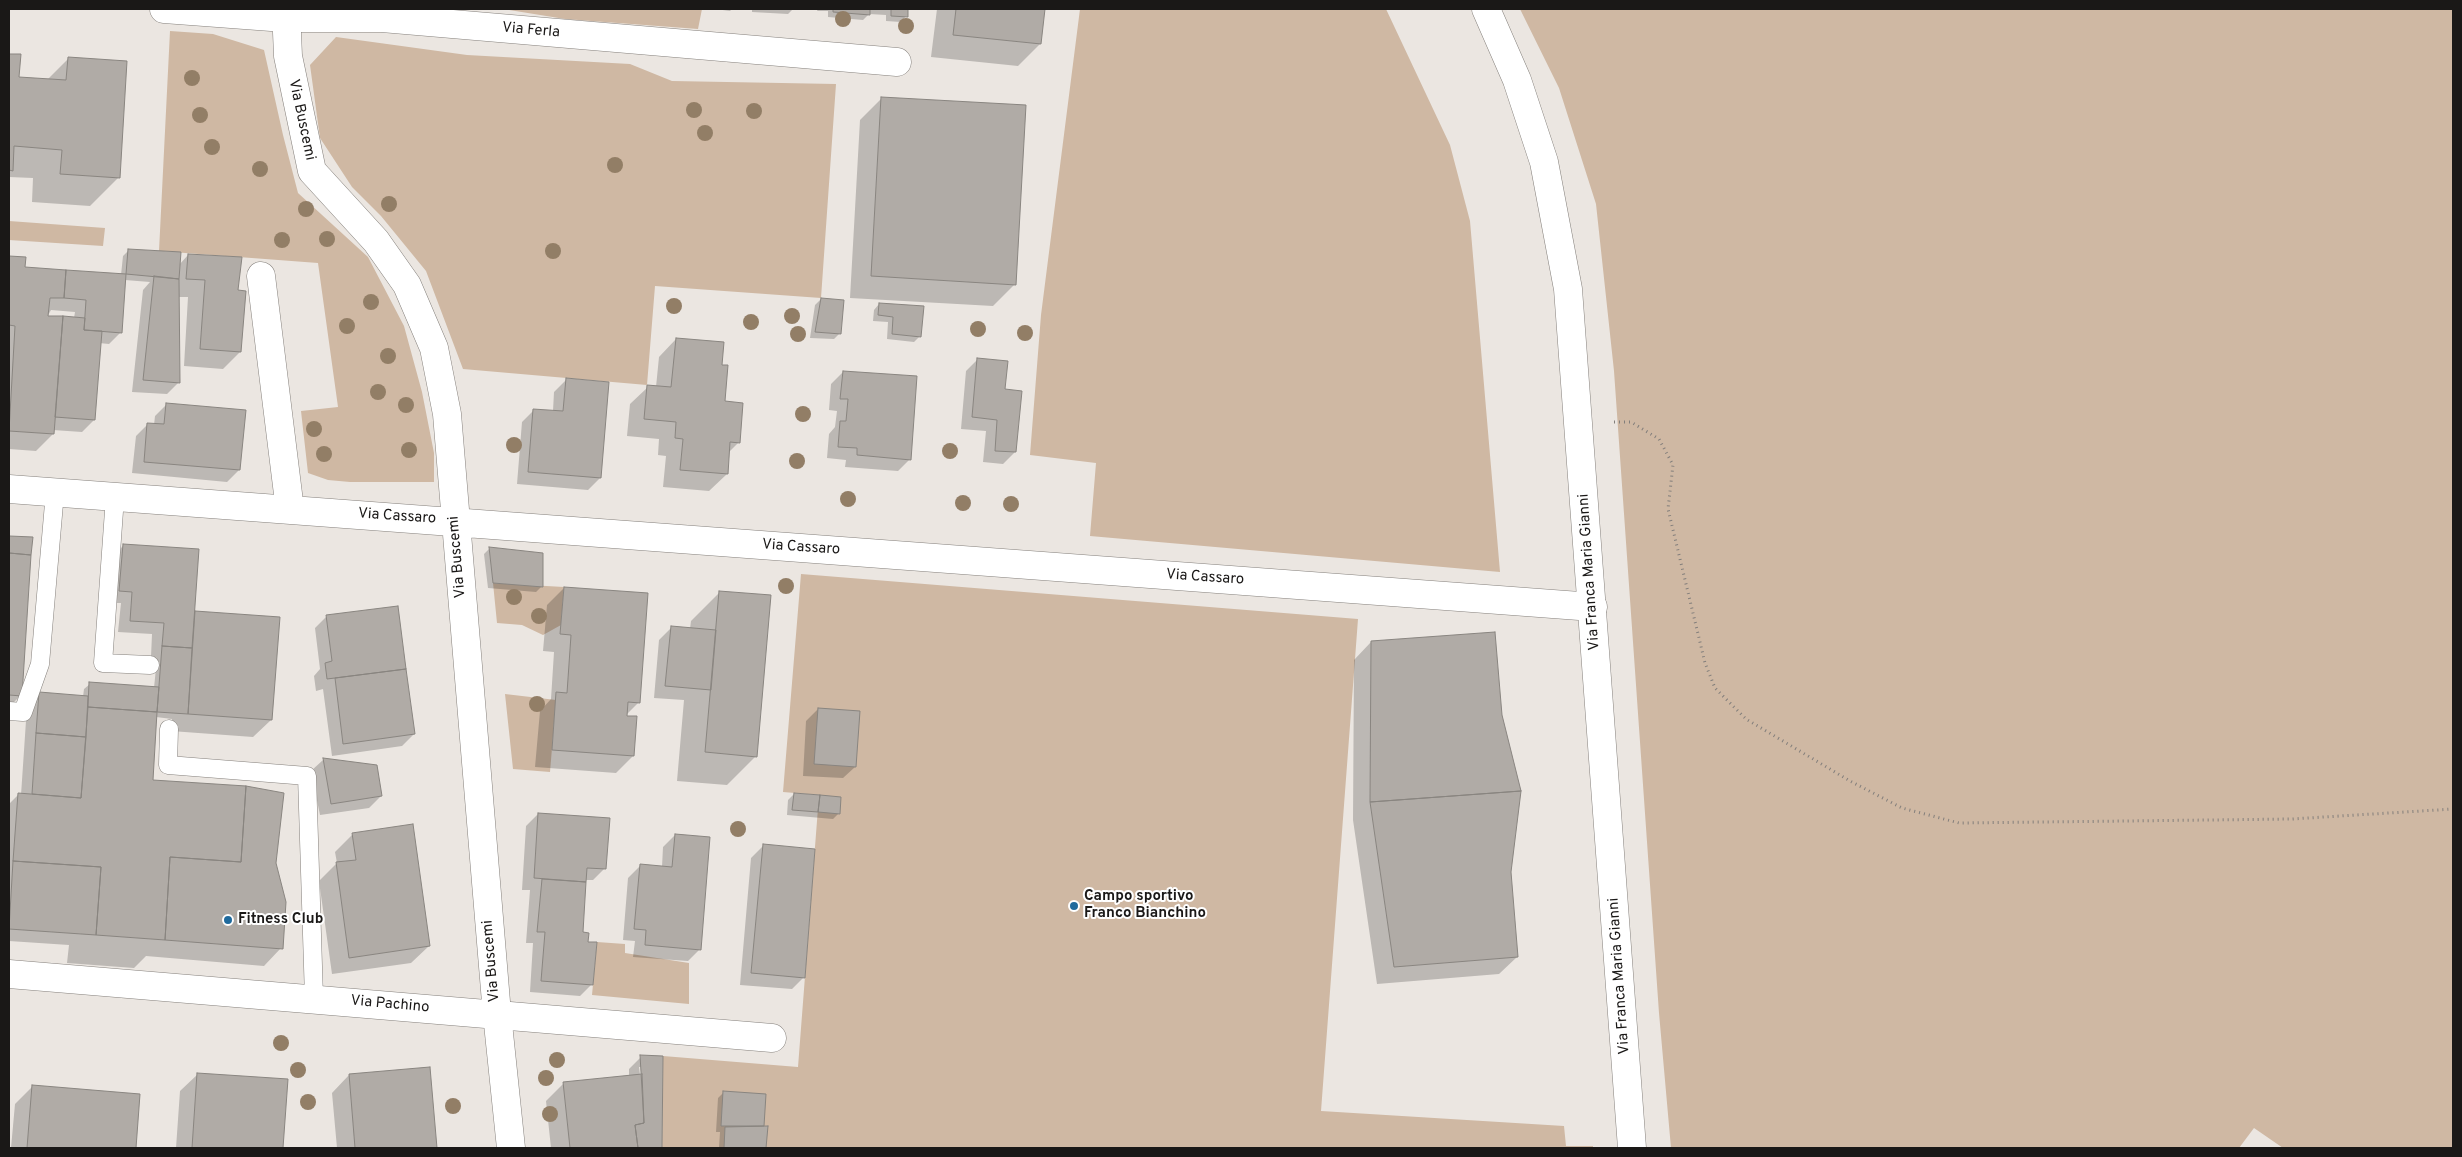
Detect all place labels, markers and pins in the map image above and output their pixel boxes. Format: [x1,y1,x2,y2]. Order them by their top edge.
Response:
place label: Campo sportivo Franco Bianchino [1084,888,1206,923]
marker: Campo sportivo Franco Bianchino [1068,900,1080,912]
place label: Fitness Club [238,911,323,929]
marker: Fitness Club [222,914,234,926]

